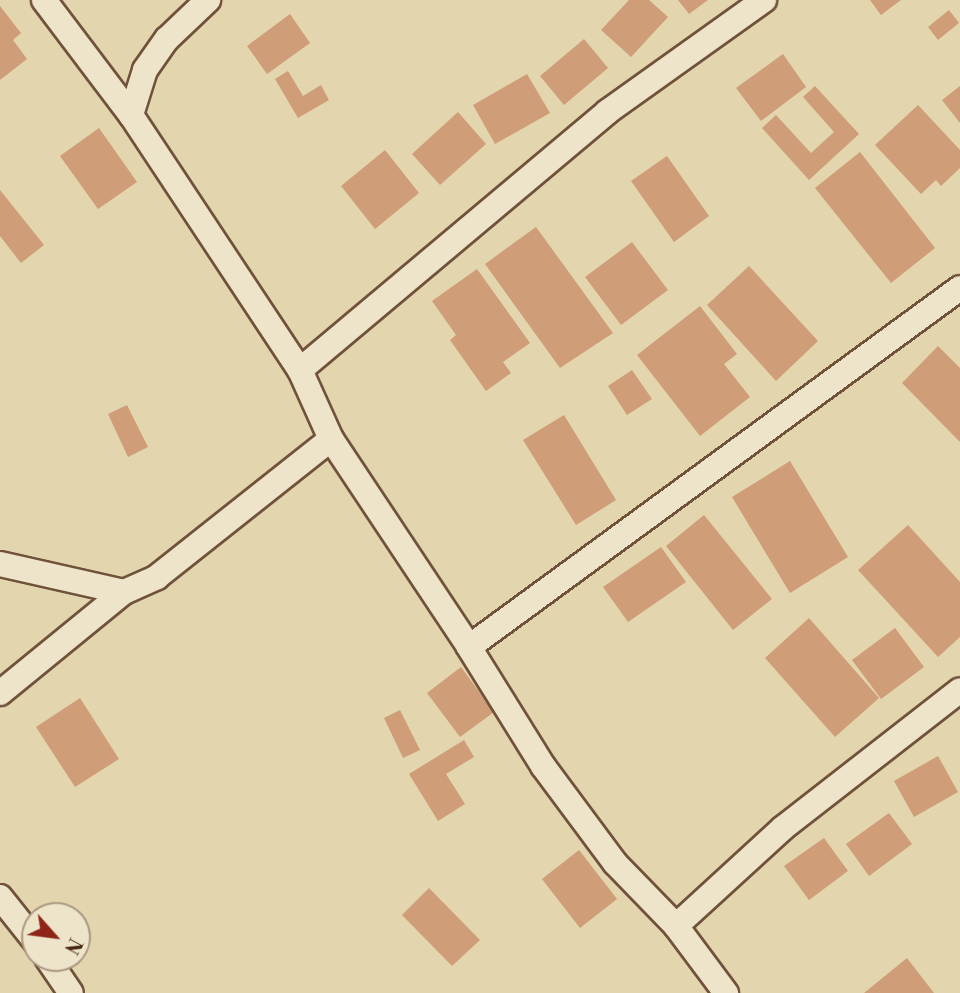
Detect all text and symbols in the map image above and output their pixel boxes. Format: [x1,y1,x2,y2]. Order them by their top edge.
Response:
north arrow [21,902,91,972]
text: N [59,934,87,958]

